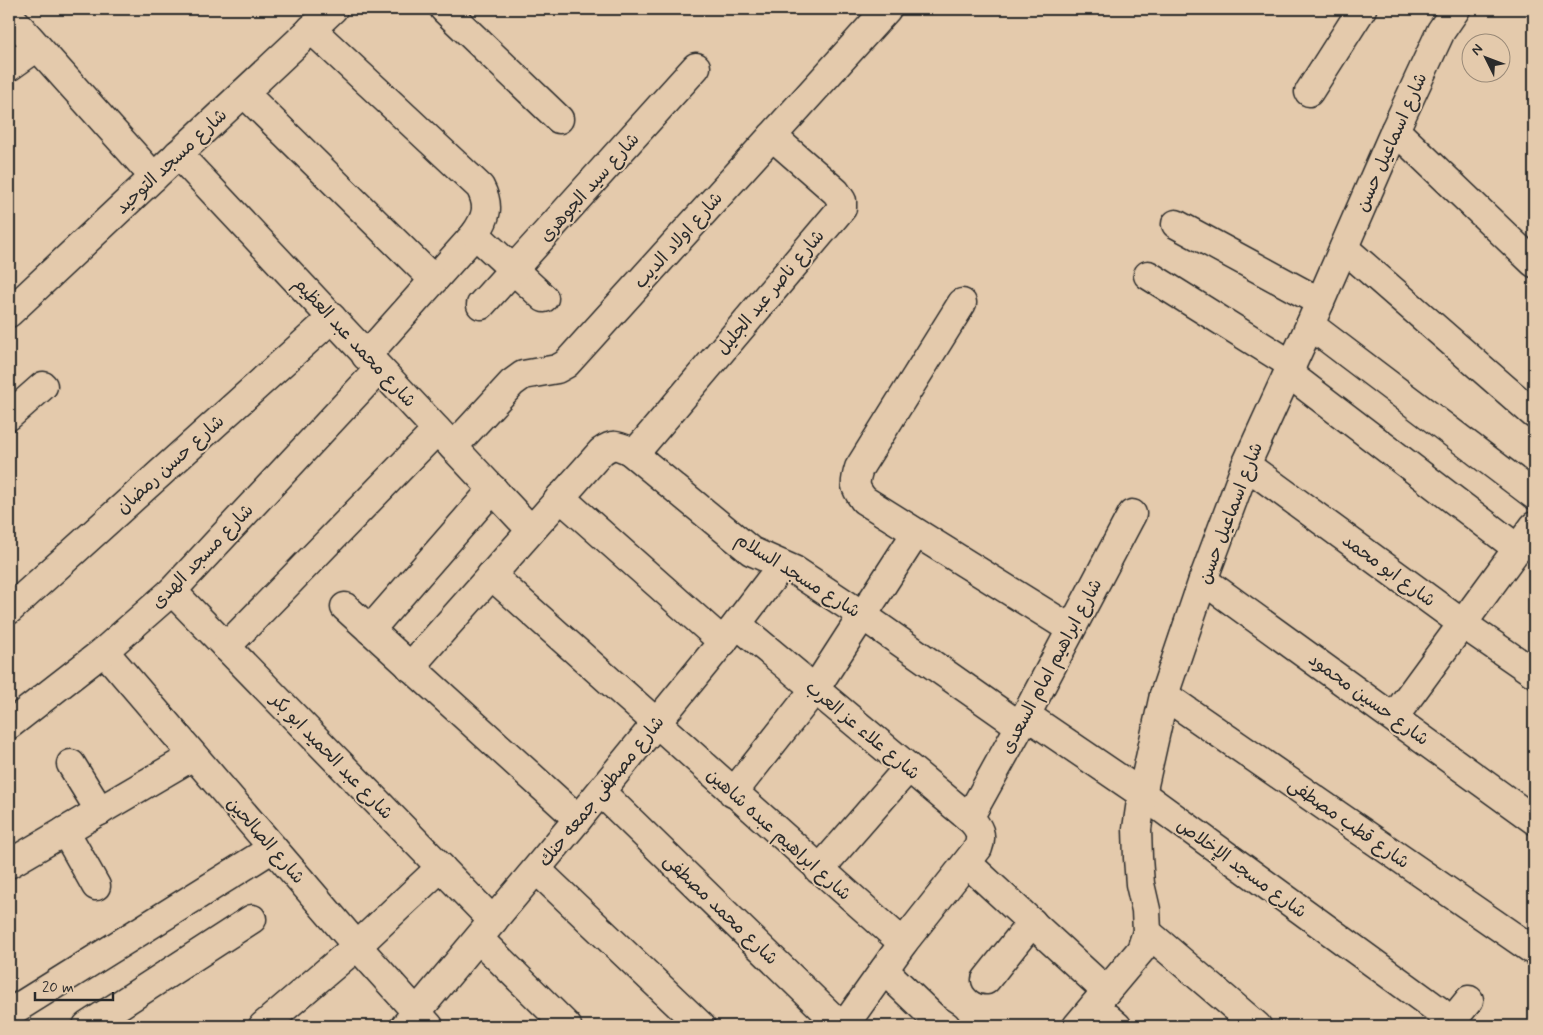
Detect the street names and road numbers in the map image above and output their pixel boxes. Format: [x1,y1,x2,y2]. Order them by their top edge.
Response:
street label: شارع اسماعيل حسن [1350,69,1433,216]
street label: شارع مسجد التوحيد [111,104,233,220]
street label: شارع سيد الجوهرى [534,128,645,247]
street label: شارع اولاد الديب [629,187,729,294]
street label: شارع ناصر عبد الجليل [711,225,830,360]
street label: شارع محمد عبد العظيم [287,272,421,414]
street label: شارع حسن رمضان [111,410,230,520]
street label: شارع اسماعيل حسن [1193,439,1269,588]
street label: شارع مسجد الهدى [146,499,259,614]
street label: شارع مسجد السلام [730,528,865,625]
street label: شارع ابو محمد [1337,529,1440,613]
street label: شارع ابراهيم امام السعدى [995,575,1109,759]
street label: شارع حسين محمود [1303,648,1434,752]
street label: شارع علاء عز العرب [800,676,925,786]
street label: شارع عبد الحميد ابو بكر [263,687,398,825]
street label: شارع مصطفى جمعه حنك [533,711,670,872]
street label: شارع ابراهيم عبده شاهين [700,763,856,907]
street label: شارع قطب مصطفى [1283,773,1414,875]
street label: شارع الصالحين [221,792,310,889]
street label: شارع مسجد الإخلاص [1172,813,1311,924]
street label: شارع محمد مصطفى [658,849,783,971]

